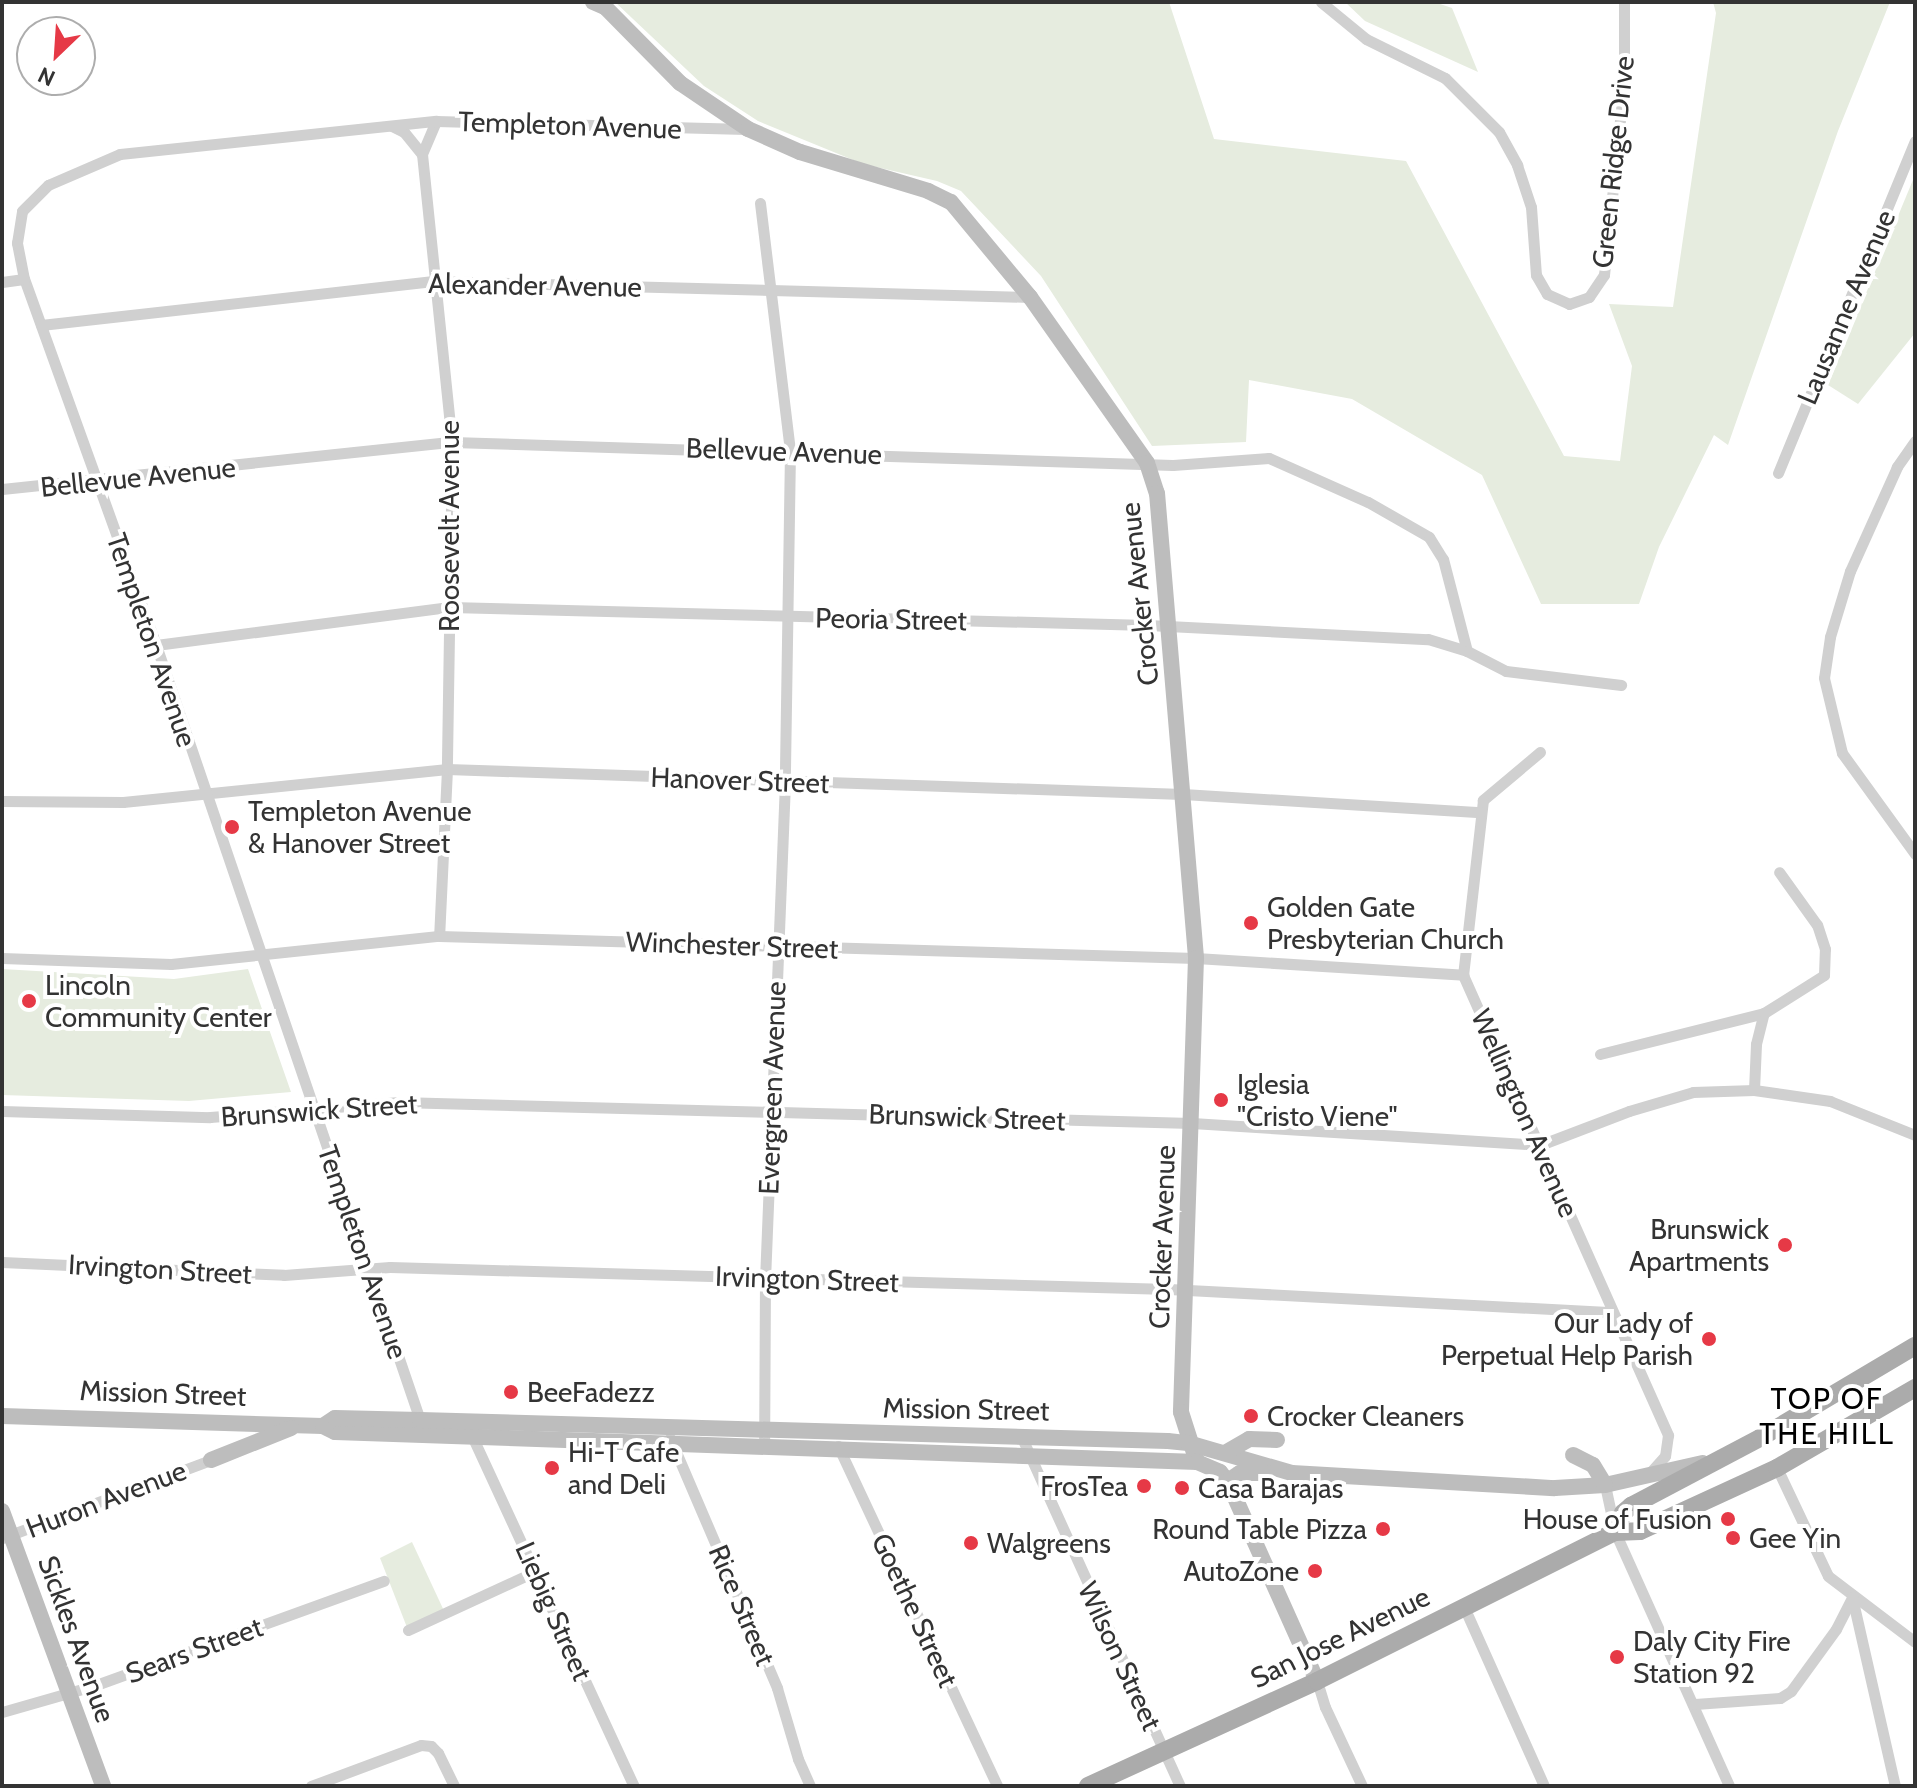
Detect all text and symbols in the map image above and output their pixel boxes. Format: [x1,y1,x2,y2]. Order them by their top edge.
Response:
north arrow [16,16,96,96]
street label: Green Ridge Drive [1585,54,1641,270]
text: N [34,61,59,92]
street label: Templeton Avenue [458,104,682,146]
street label: Lausanne Avenue [1790,205,1902,409]
street label: Alexander Avenue [428,266,642,304]
street label: Roosevelt Avenue [432,420,466,632]
street label: Bellevue Avenue [685,431,883,471]
street label: Bellevue Avenue [39,450,237,504]
street label: Crocker Avenue [1113,501,1165,687]
street label: Templeton Avenue [100,529,204,751]
street label: Peoria Street [815,601,967,637]
street label: Hanover Street [650,760,830,800]
place label: Templeton Avenue & Hanover Street [248,794,471,860]
marker: Templeton Avenue & Hanover Street [223,818,241,836]
place label: Golden Gate Presbyterian Church [1267,890,1504,956]
marker: Golden Gate Presbyterian Church [1242,914,1260,932]
street label: Winchester Street [625,925,839,965]
place label: Lincoln Community Center [45,968,272,1034]
street label: Evergreen Avenue [751,981,793,1195]
marker: Lincoln Community Center [20,992,38,1010]
street label: Wellington Avenue [1464,1004,1586,1222]
place label: Iglesia "Cristo Viene" [1237,1067,1398,1133]
street label: Brunswick Street [220,1086,418,1134]
marker: Iglesia "Cristo Viene" [1212,1091,1230,1109]
street label: Brunswick Street [868,1097,1066,1137]
street label: Templeton Avenue [311,1141,415,1363]
street label: Crocker Avenue [1142,1145,1182,1329]
place label: Brunswick Apartments [1629,1212,1769,1278]
marker: Brunswick Apartments [1776,1236,1794,1254]
street label: Irvington Street [67,1247,253,1291]
street label: Irvington Street [715,1259,899,1299]
place label: Our Lady of Perpetual Help Parish [1441,1306,1693,1372]
marker: Our Lady of Perpetual Help Parish [1700,1330,1718,1348]
street label: Mission Street [79,1373,247,1413]
place label: BeeFadezz [527,1375,655,1409]
district label: TOP OF THE HILL [1759,1381,1895,1452]
marker: BeeFadezz [502,1383,520,1401]
street label: Mission Street [882,1391,1050,1427]
place label: Crocker Cleaners [1267,1399,1464,1433]
marker: Crocker Cleaners [1242,1407,1260,1425]
place label: Hi-T Cafe and Deli [568,1435,679,1501]
street label: Huron Avenue [21,1453,191,1545]
marker: Hi-T Cafe and Deli [543,1459,561,1477]
place label: FrosTea [1040,1469,1128,1503]
place label: Casa Barajas [1198,1471,1343,1505]
marker: FrosTea [1135,1477,1153,1495]
marker: Casa Barajas [1173,1479,1191,1497]
place label: House of Fusion [1523,1502,1712,1536]
marker: House of Fusion [1719,1510,1737,1528]
place label: Round Table Pizza [1152,1512,1367,1546]
marker: Round Table Pizza [1374,1520,1392,1538]
place label: Gee Yin [1749,1521,1841,1555]
place label: Walgreens [987,1526,1111,1560]
street label: Goethe Street [865,1528,965,1692]
marker: Gee Yin [1724,1529,1742,1547]
marker: Walgreens [962,1534,980,1552]
street label: Liebig Street [509,1537,599,1685]
street label: Rice Street [702,1540,782,1670]
street label: Sickles Avenue [31,1551,123,1727]
place label: AutoZone [1184,1554,1299,1588]
marker: AutoZone [1306,1562,1324,1580]
street label: Wilson Street [1071,1576,1169,1736]
street label: San Jose Avenue [1245,1579,1435,1695]
street label: Sears Street [121,1610,267,1690]
place label: Daly City Fire Station 92 [1633,1624,1791,1690]
marker: Daly City Fire Station 92 [1608,1648,1626,1666]

